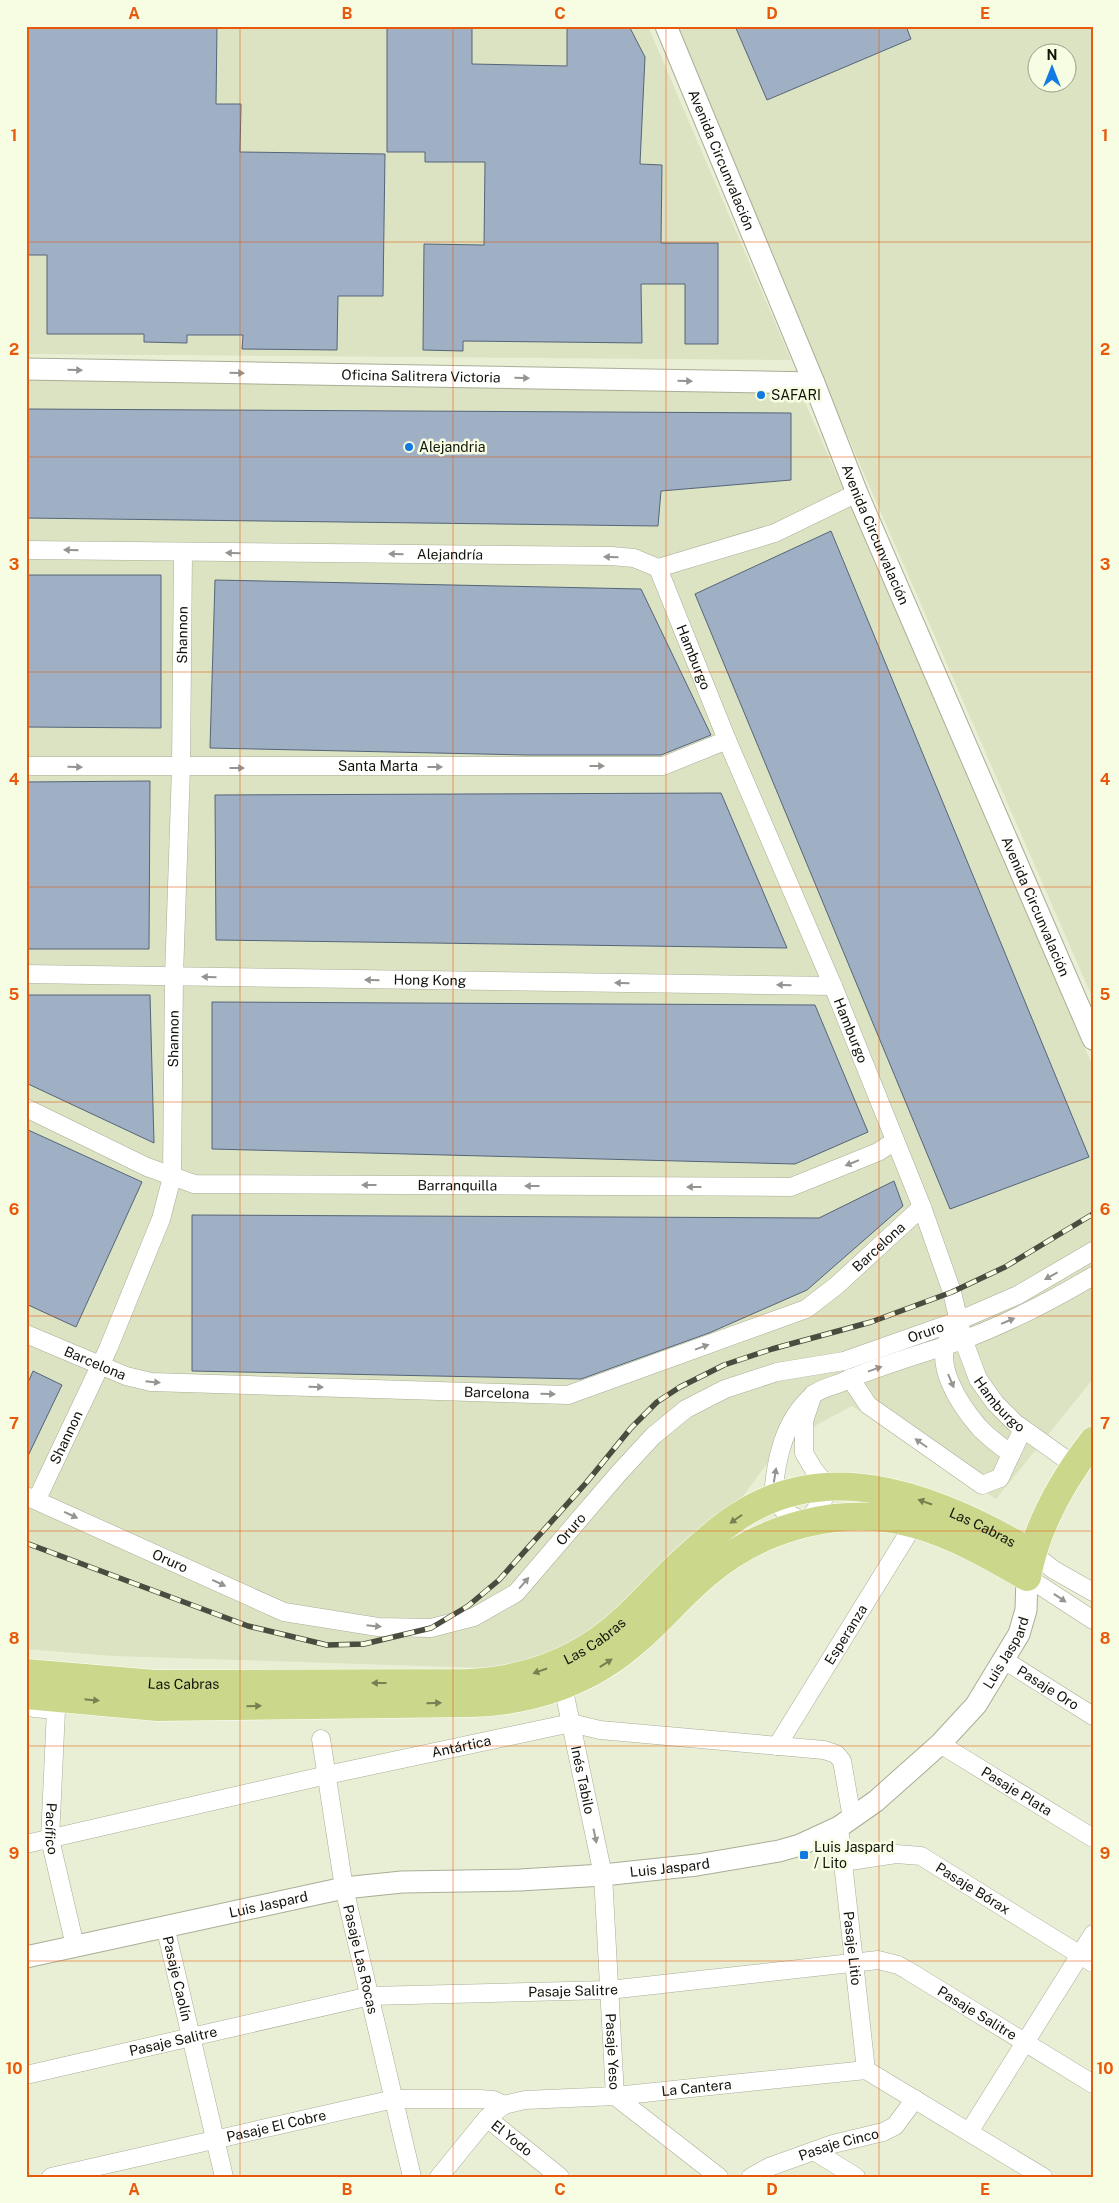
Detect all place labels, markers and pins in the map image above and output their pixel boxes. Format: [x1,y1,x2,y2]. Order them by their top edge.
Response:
place label: SAFARI [771,387,821,403]
marker: SAFARI [755,389,767,401]
place label: Alejandria [419,439,485,455]
marker: Alejandria [403,441,415,453]
place label: Luis Jaspard / Lito [814,1839,894,1871]
marker: Luis Jaspard / Lito [798,1849,810,1861]

